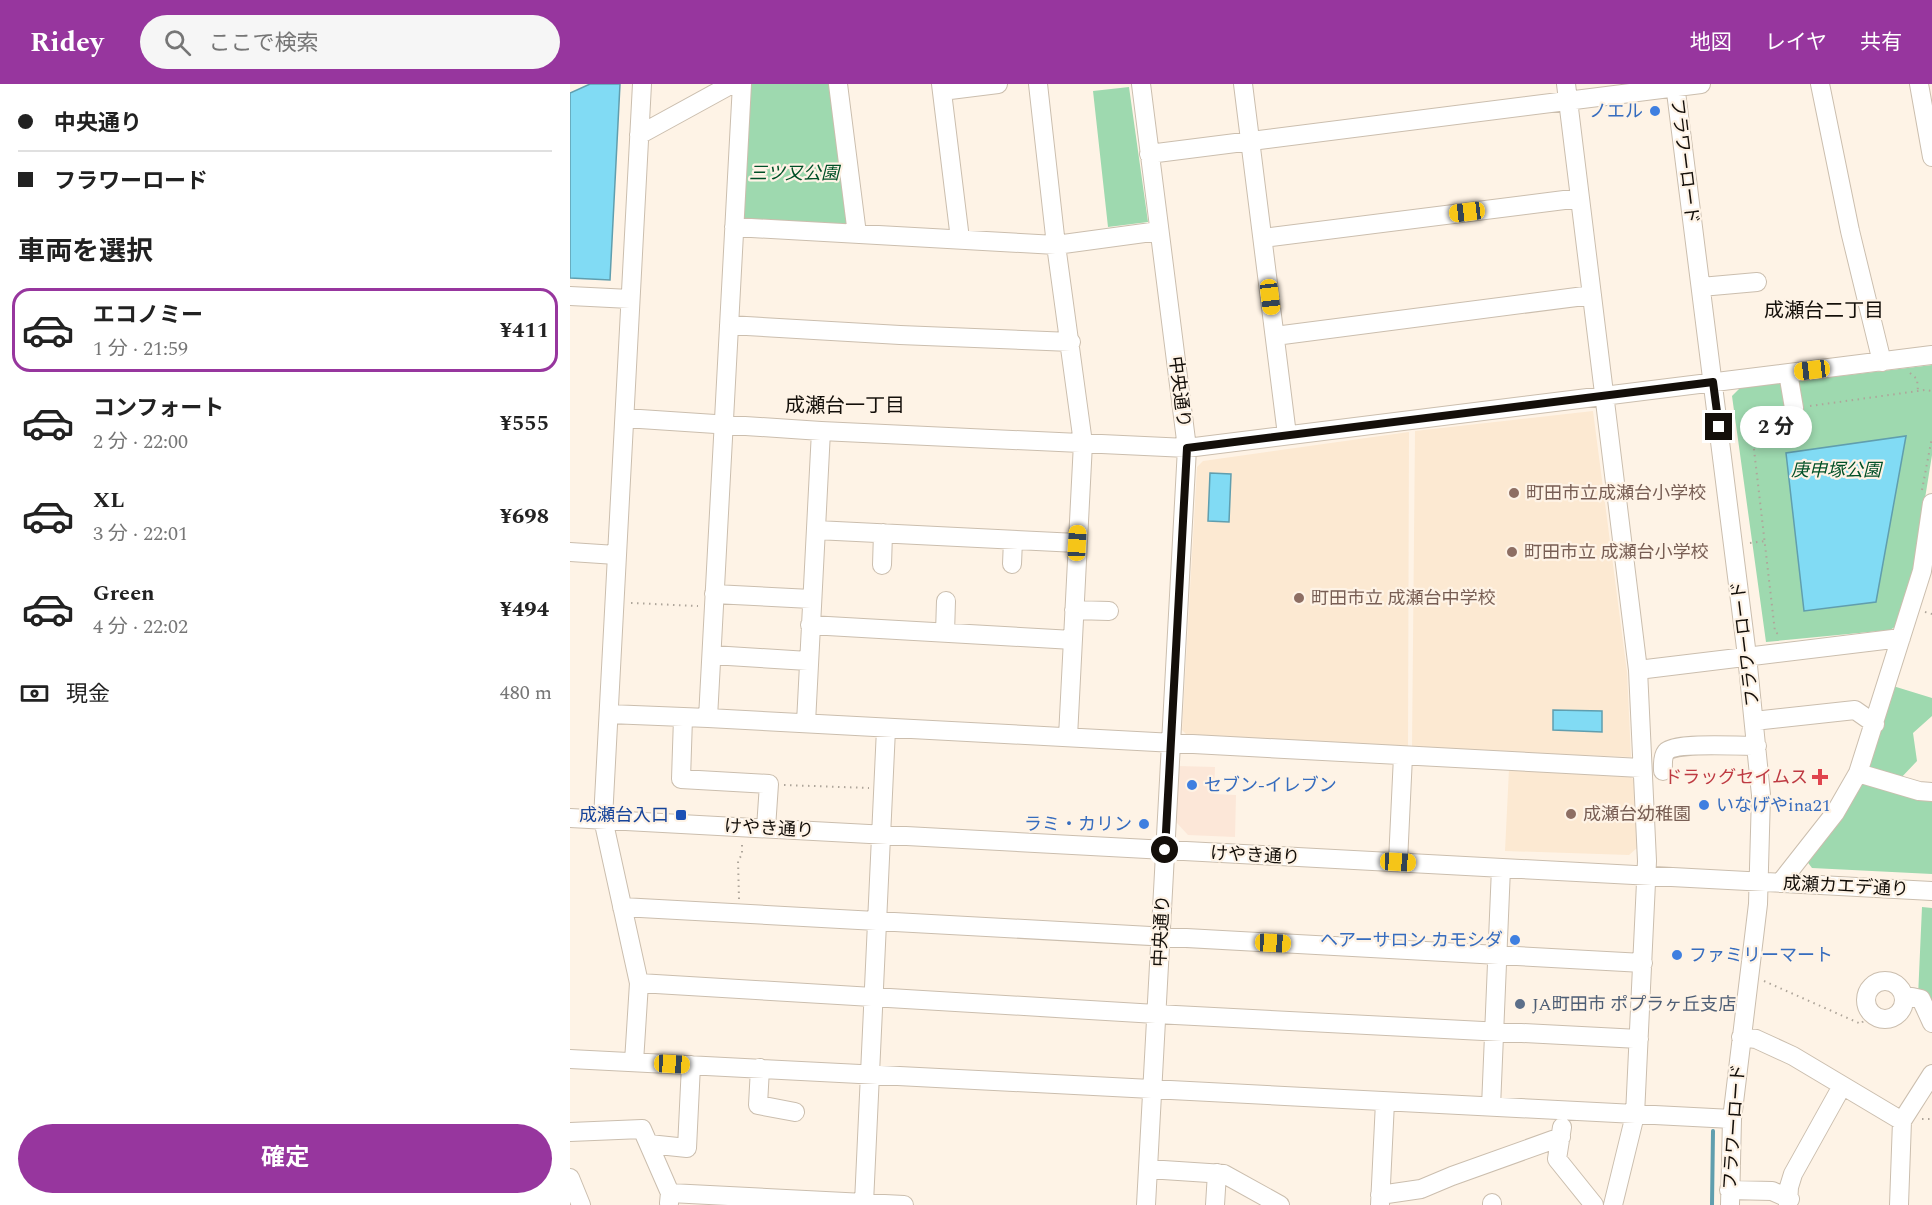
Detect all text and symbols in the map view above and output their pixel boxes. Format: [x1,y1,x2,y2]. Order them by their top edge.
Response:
search box [140,15,560,69]
text: Ridey [30,21,104,64]
icon: search [161,26,194,59]
text: ここで検索 [209,27,319,60]
text: 地図 [1690,27,1732,59]
text: レイヤ [1765,27,1827,59]
text: 共有 [1860,27,1902,59]
street label: フラワーロード [1663,97,1706,225]
place label: ノエル [1589,98,1643,125]
marker: ノエル [1648,104,1662,118]
text: 中央通り [54,107,142,140]
park label: 三ツ又公園 [749,160,842,187]
text: フラワーロード [54,165,208,198]
car [1448,201,1486,223]
text: 車両を選択 [18,231,153,273]
car [1259,278,1281,316]
district label: 成瀬台二丁目 [1764,296,1884,326]
text: エコノミー [93,299,203,332]
icon: car [21,303,75,357]
text: ¥411 [500,314,549,347]
text: 1 分 · 21:59 [93,334,188,364]
street label: 中央通り [1162,355,1197,429]
car [1793,359,1831,381]
district label: 成瀬台一丁目 [785,391,905,421]
text: コンフォート [93,392,224,425]
icon: car [21,396,75,450]
callout: 2 分 [1740,406,1812,448]
text: ¥555 [500,407,549,440]
text: 2 分 [1758,412,1794,442]
route end [1705,413,1732,440]
text: 2 分 · 22:00 [93,427,188,457]
park label: 庚申塚公園 [1791,457,1884,484]
place label: 町田市立成瀬台小学校 [1526,480,1706,507]
text: XL [93,484,124,517]
marker: 町田市立成瀬台小学校 [1507,486,1521,500]
icon: car [21,489,75,543]
text: ¥698 [500,500,549,533]
text: 3 分 · 22:01 [93,519,188,549]
car [1067,525,1087,561]
place label: 町田市立 成瀬台小学校 [1524,539,1709,566]
marker: 町田市立 成瀬台小学校 [1505,545,1519,559]
text: Green [93,577,155,610]
street label: フラワーロード [1724,580,1767,708]
icon: car [21,582,75,636]
place label: 町田市立 成瀬台中学校 [1311,585,1496,612]
marker: 町田市立 成瀬台中学校 [1292,591,1306,605]
text: ¥494 [500,593,549,626]
text: 4 分 · 22:02 [93,612,188,642]
icon: cash [18,677,51,710]
text: 現金 [66,678,110,711]
text: 480 m [500,678,552,708]
place label: ドラッグセイムス [1664,764,1808,791]
marker: ドラッグセイムス [1813,770,1827,784]
place label: セブン-イレブン [1204,772,1337,799]
marker: セブン-イレブン [1185,778,1199,792]
place label: いなげやina21 [1716,792,1831,819]
marker: いなげやina21 [1697,798,1711,812]
place label: 成瀬台幼稚園 [1583,801,1691,828]
place label: 成瀬台入口 [579,802,669,829]
marker: 成瀬台幼稚園 [1564,807,1578,821]
marker: 成瀬台入口 [674,808,688,822]
place label: ラミ・カリン [1024,811,1132,838]
street label: けやき通り [723,813,815,844]
marker: ラミ・カリン [1137,817,1151,831]
route start [1151,836,1178,863]
street label: けやき通り [1209,840,1301,871]
car [1380,852,1416,872]
street label: 成瀬カエデ通り [1782,870,1910,903]
street label: 中央通り [1146,894,1177,968]
place label: ヘアーサロン カモシダ [1320,927,1503,954]
car [1255,933,1291,953]
marker: ヘアーサロン カモシダ [1508,933,1522,947]
place label: ファミリーマート [1689,942,1833,969]
marker: ファミリーマート [1670,948,1684,962]
place label: JA町田市 ポプラヶ丘支店 [1532,991,1736,1018]
marker: JA町田市 ポプラヶ丘支店 [1513,997,1527,1011]
car [654,1054,690,1074]
street label: フラワーロード [1717,1063,1752,1191]
button: 確定 [18,1124,552,1193]

